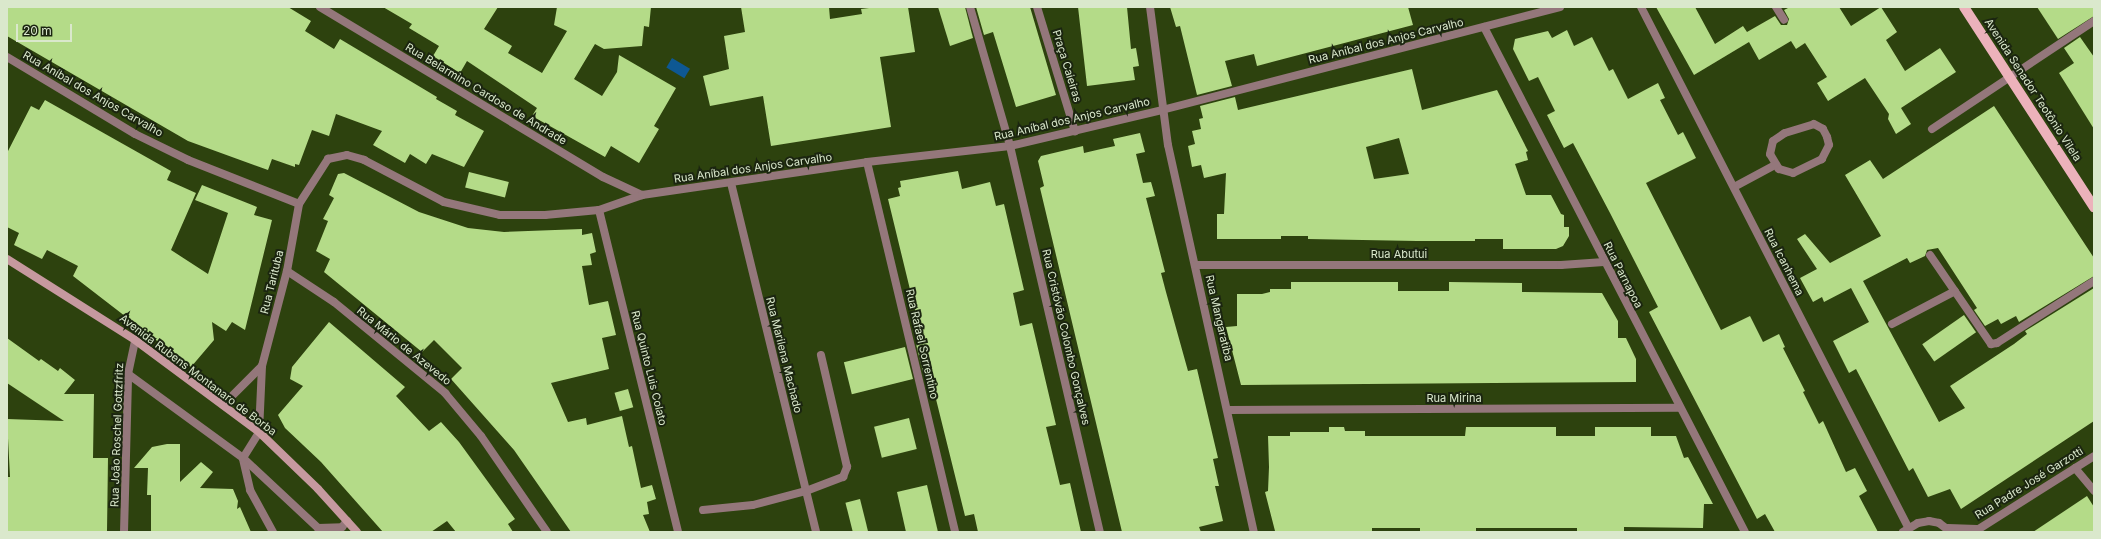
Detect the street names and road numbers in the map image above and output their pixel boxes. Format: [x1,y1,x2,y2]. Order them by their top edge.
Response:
street label: Rua Aníbal dos Anjos Carvalho [1307,15,1465,67]
street label: Avenida Senador Teotônio Vilela [1982,16,2084,164]
street label: Praça Caieiras [1050,28,1084,104]
street label: Rua Belarmino Cardoso de Andrade [403,41,569,147]
street label: Rua Aníbal dos Anjos Carvalho [21,48,165,140]
street label: Rua Aníbal dos Anjos Carvalho [993,95,1151,143]
street label: Rua Aníbal dos Anjos Carvalho [673,150,833,186]
street label: Rua Icanhema [1761,226,1807,298]
street label: Rua Parnapoa [1601,240,1645,310]
street label: Rua Abutui [1371,247,1427,261]
street label: Rua Cristóvão Colombo Gonçalves [1039,248,1093,426]
street label: Rua Tarituba [258,249,286,315]
street label: Rua Mangaratiba [1203,274,1235,362]
street label: Rua Rafael Sorrentino [903,288,941,400]
street label: Rua Marilena Machado [763,296,805,414]
street label: Rua Mário de Azevedo [354,304,454,388]
street label: Rua Quinto Luis Colato [628,309,670,427]
street label: Avenida Rubens Montanaro de Borba [117,312,279,438]
street label: Rua João Roschel Gottzfritz [108,363,126,507]
street label: Rua Mirina [1426,391,1482,405]
street label: Rua Padre José Garzotti [1972,444,2086,522]

